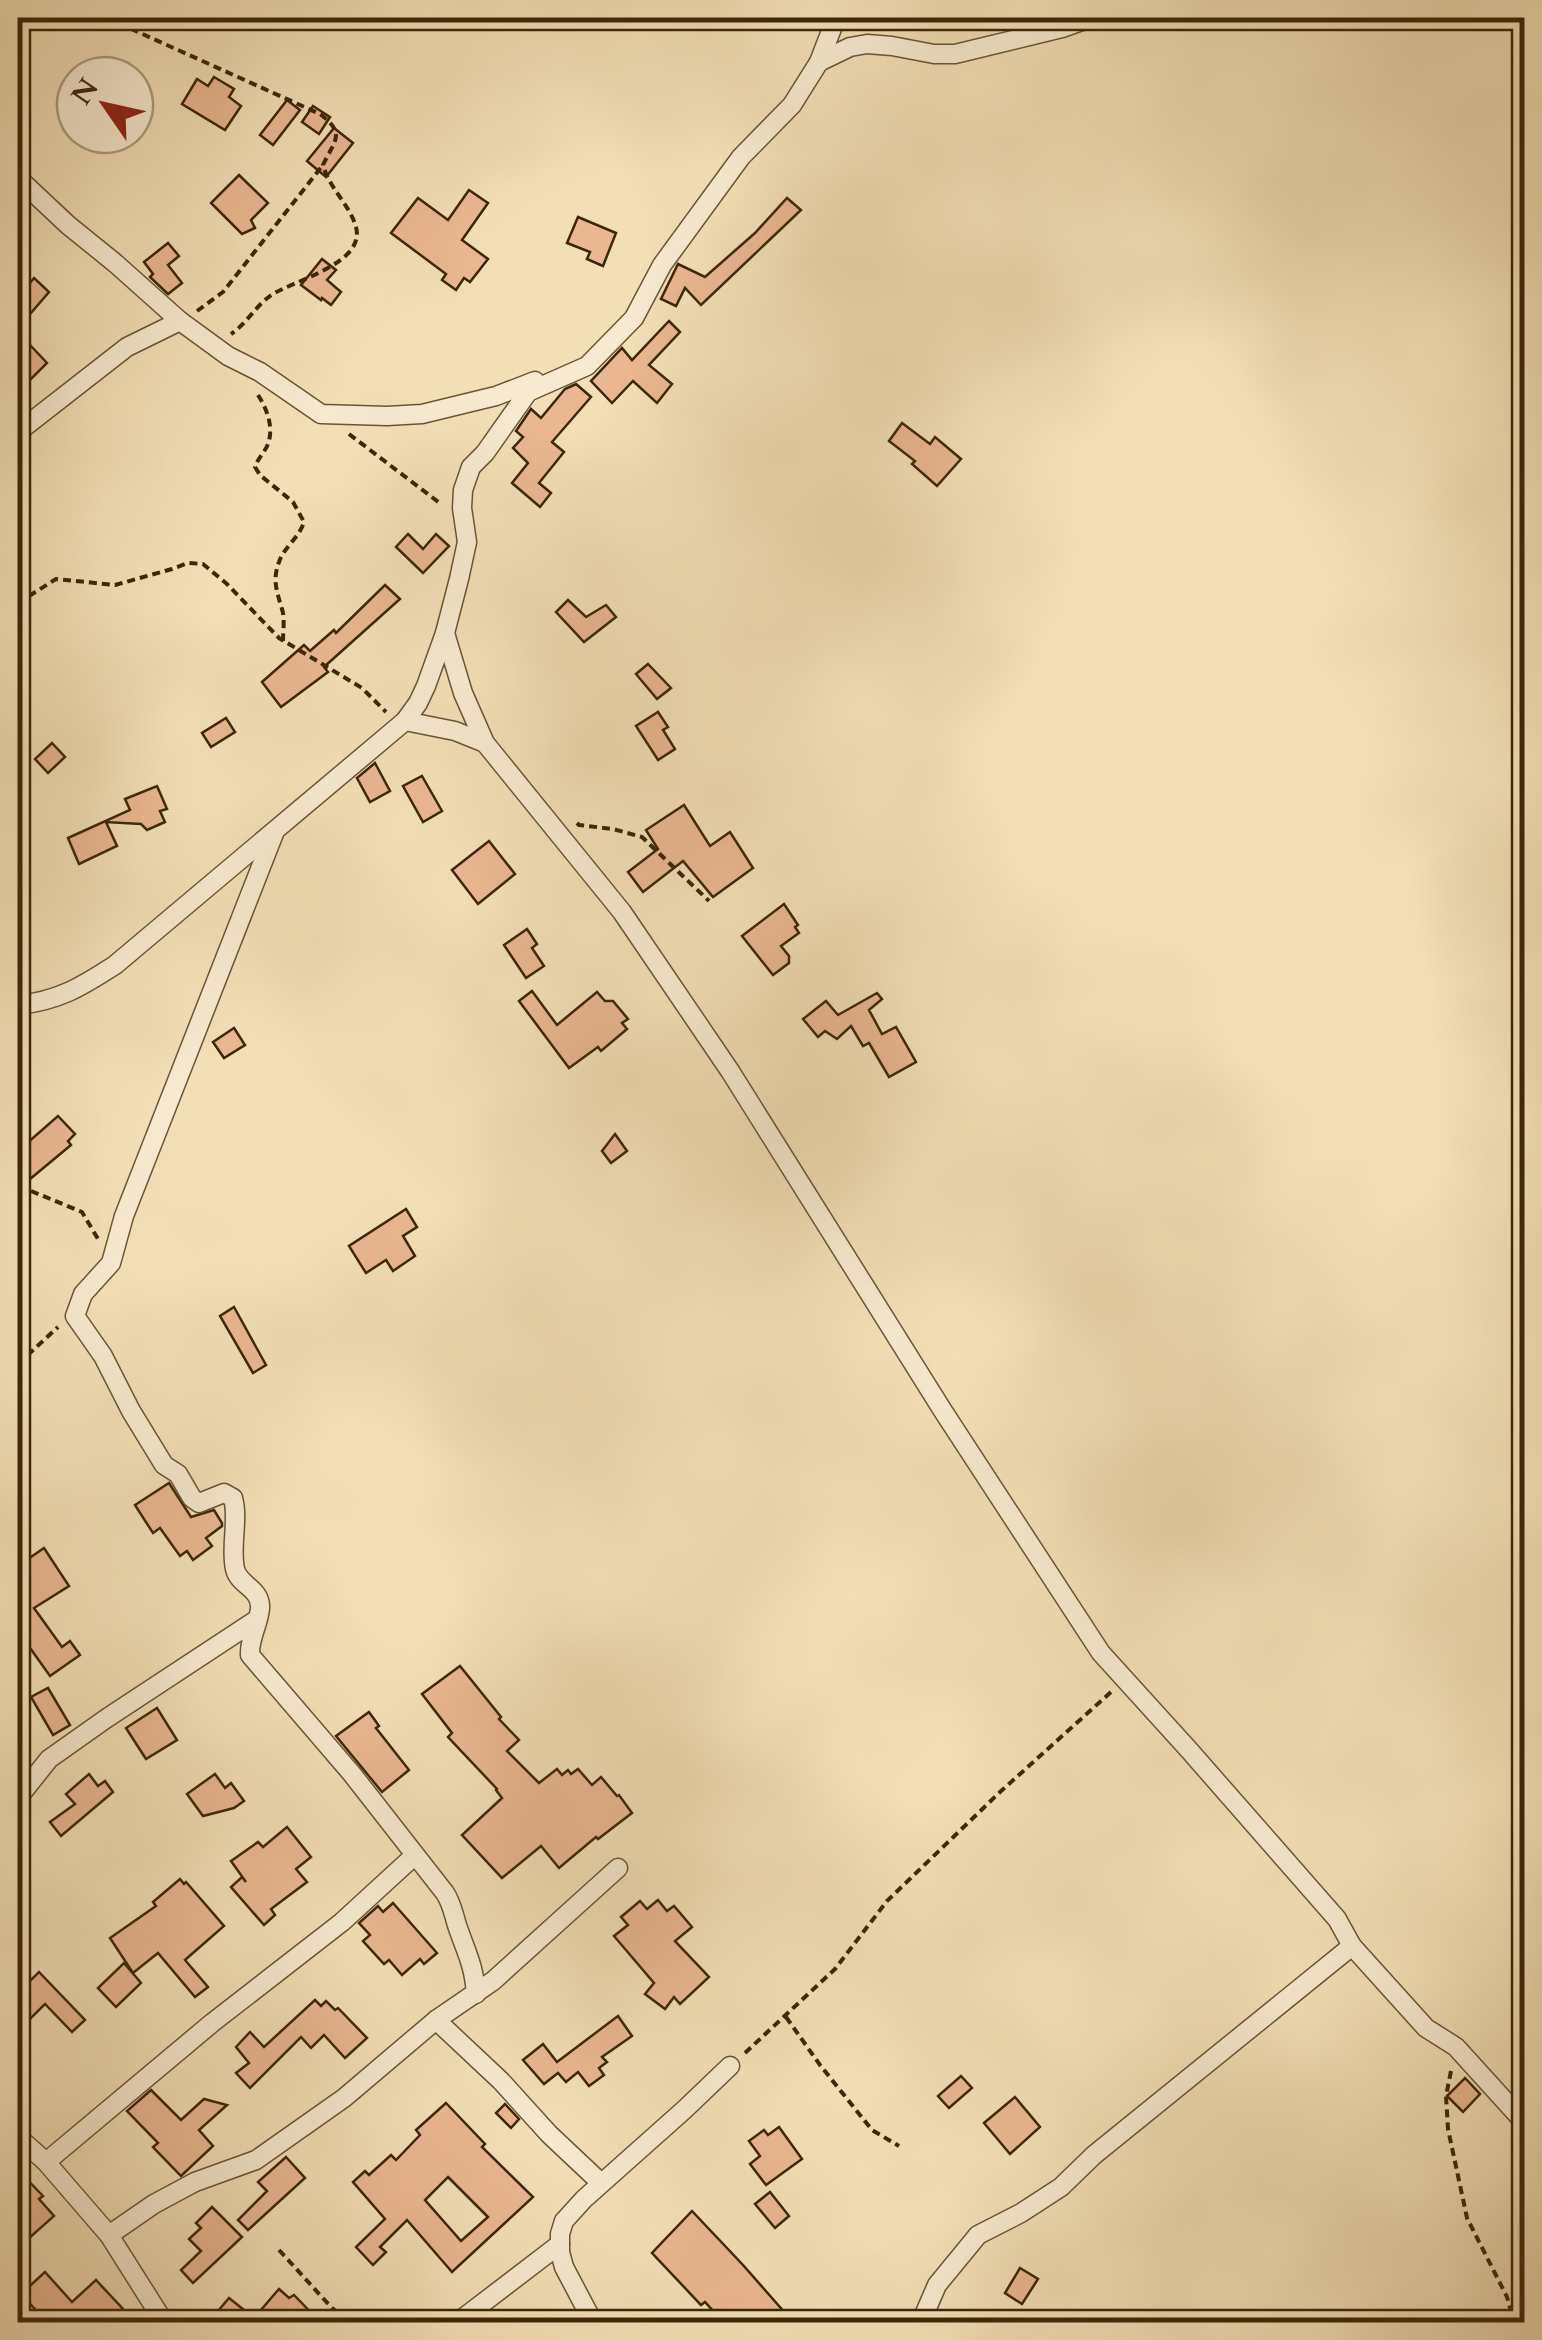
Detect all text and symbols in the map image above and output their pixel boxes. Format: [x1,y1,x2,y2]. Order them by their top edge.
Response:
north arrow [55,55,155,155]
text: N [63,71,108,112]

